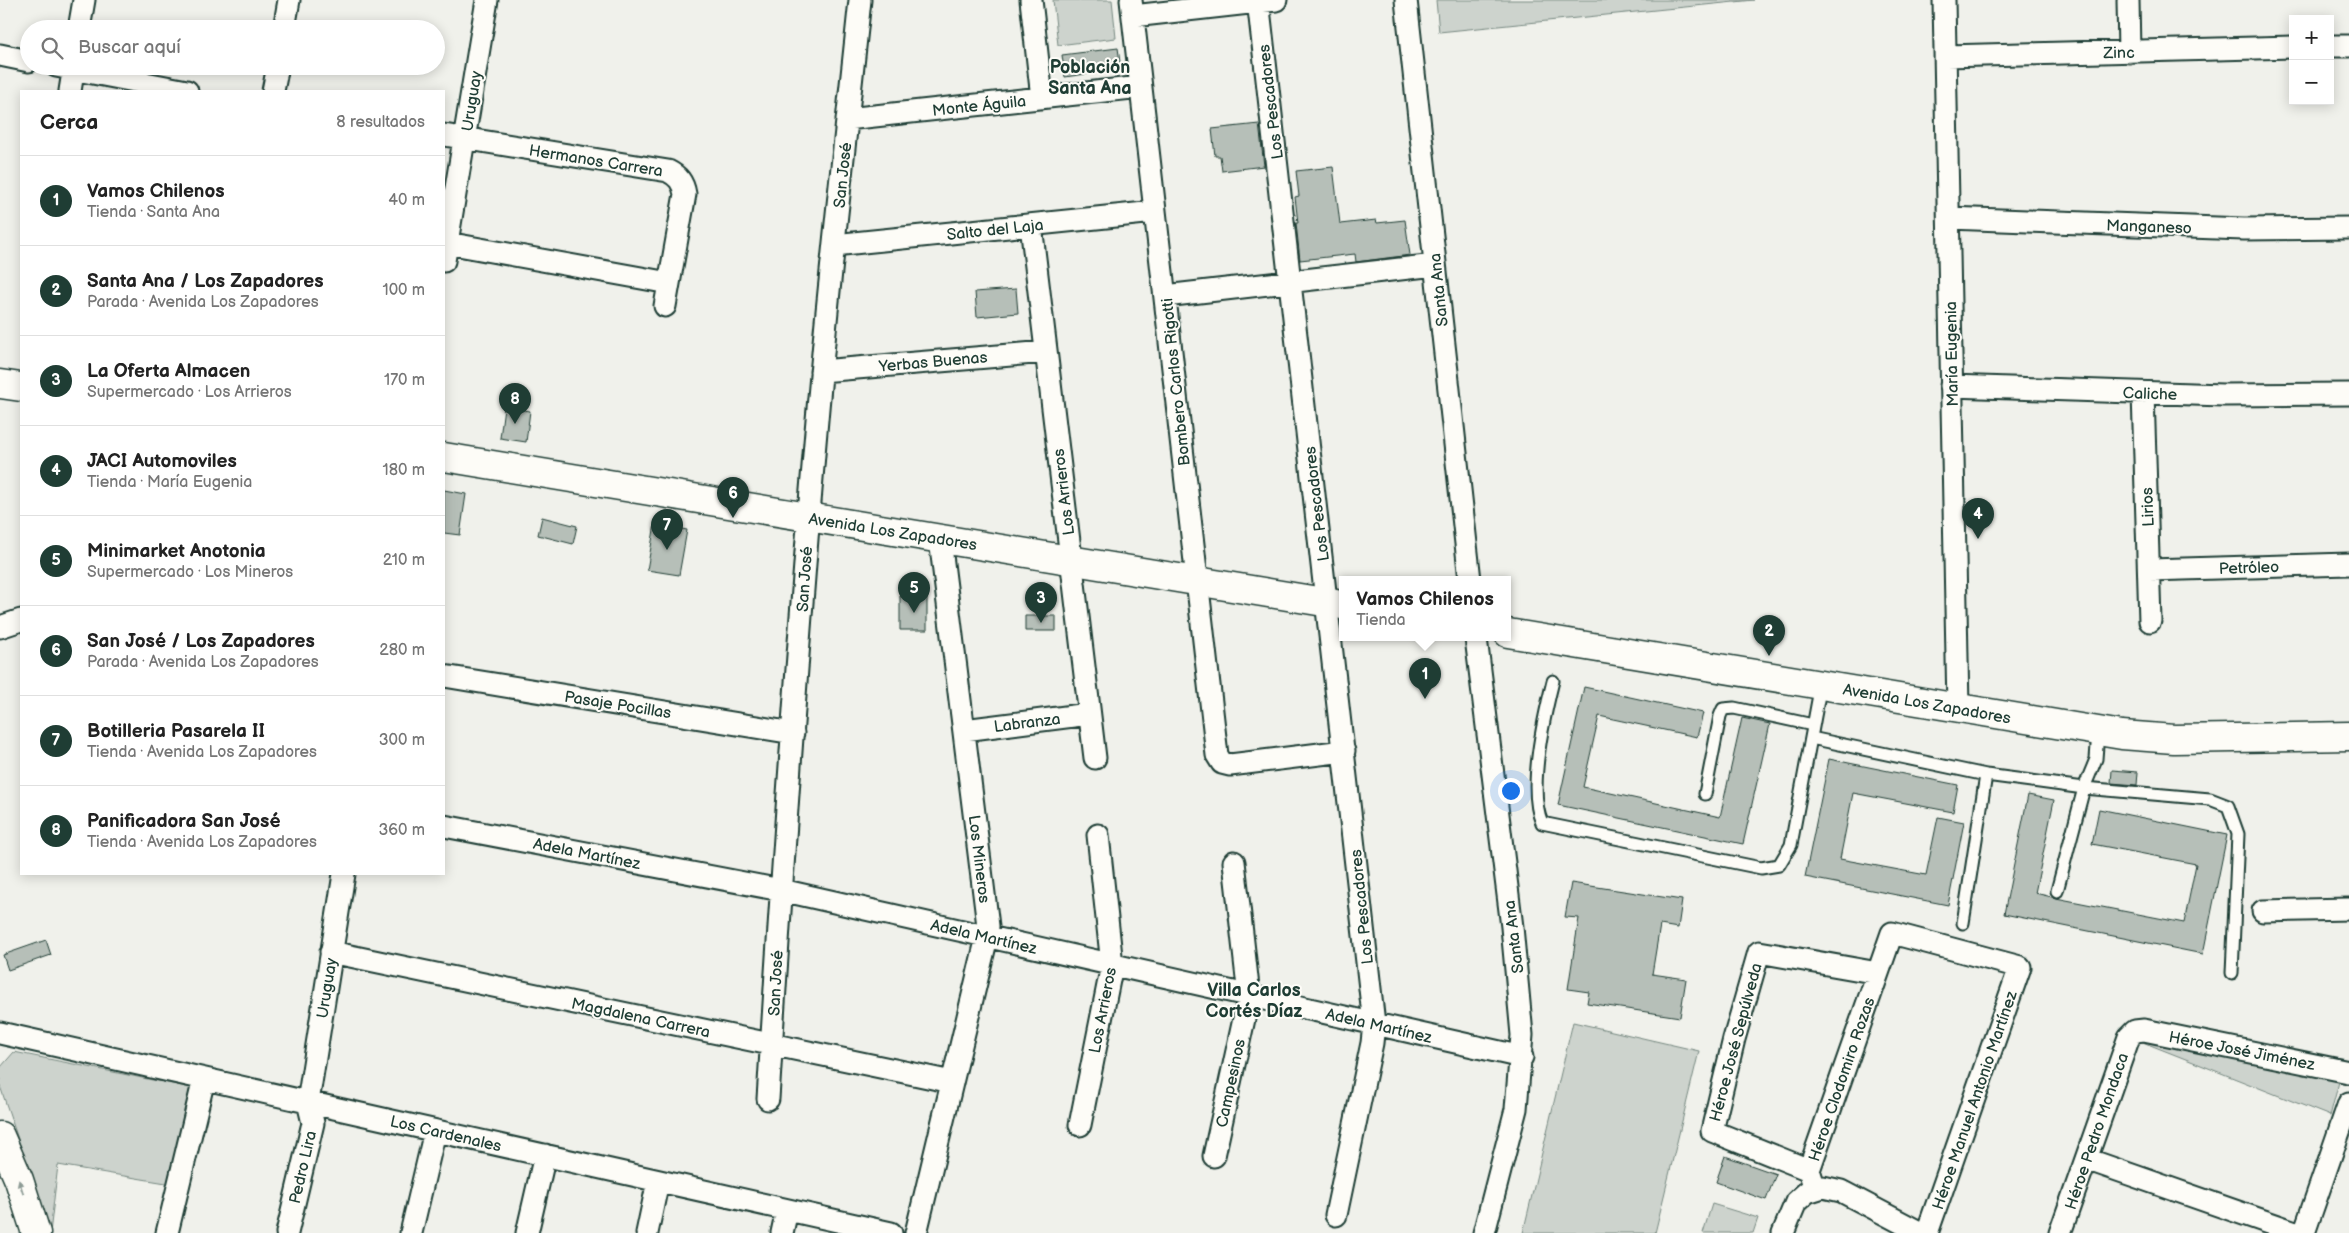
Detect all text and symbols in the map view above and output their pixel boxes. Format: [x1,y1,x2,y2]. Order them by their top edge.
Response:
map controls [2289,15,2334,105]
button: + [2289,15,2334,60]
search box [20,20,445,75]
icon: search [38,34,66,62]
text: Buscar aquí [78,36,181,59]
street label: Los Pescadores [1255,43,1288,160]
street label: Zinc [2102,44,2135,63]
district label: Población Santa Ana [1048,57,1132,99]
button: − [2289,60,2334,105]
street label: Uruguay [458,69,487,133]
street label: Monte Águila [931,90,1027,121]
text: Cerca [40,110,98,135]
text: 8 resultados [336,113,425,132]
street label: San José [831,141,856,209]
street label: Hermanos Carrera [527,142,664,181]
text: Vamos Chilenos [87,180,225,203]
text: 1 [53,191,59,210]
text: 40 m [388,191,425,210]
text: Tienda · Santa Ana [87,203,220,222]
street label: Salto del Laja [946,216,1045,245]
street label: Manganeso [2106,217,2192,238]
street label: Santa Ana [1426,252,1453,327]
text: Santa Ana / Los Zapadores [87,270,324,293]
text: 2 [51,281,61,300]
text: 100 m [382,281,425,300]
text: Parada · Avenida Los Zapadores [87,293,319,312]
street label: Bombero Carlos Rigotti [1158,297,1195,467]
street label: María Eugenia [1942,301,1963,407]
street label: Yerbas Buenas [877,348,988,377]
text: La Oferta Almacen [87,360,250,383]
text: 3 [51,371,61,390]
text: 170 m [384,371,425,390]
text: Supermercado · Los Arrieros [87,383,292,402]
pin: 8 [499,383,531,424]
street label: Caliche [2122,384,2178,405]
street label: Los Pescadores [1301,445,1334,562]
street label: Los Arrieros [1050,447,1079,536]
text: JACI Automoviles [87,450,237,473]
text: 4 [51,461,61,480]
text: 180 m [383,461,425,480]
text: Tienda · María Eugenia [87,473,252,492]
pin: 6 [717,477,749,518]
street label: Lirios [2138,487,2159,527]
pin: 4 [1962,498,1994,539]
pin: 7 [651,509,683,550]
street label: Avenida Los Zapadores [807,510,978,555]
text: Minimarket Anotonia [87,540,266,563]
street label: San José [794,545,817,613]
text: 5 [51,551,61,570]
text: 210 m [383,551,425,570]
street label: Petróleo [2219,558,2280,579]
text: Supermercado · Los Mineros [87,563,293,582]
pin: 5 [898,572,930,613]
popup [1339,576,1511,641]
pin: 3 [1025,582,1057,623]
text: Vamos Chilenos [1356,588,1494,611]
text: Tienda [1356,611,1406,630]
pin: 2 [1753,615,1785,656]
text: San José / Los Zapadores [87,630,315,653]
text: 6 [51,641,61,660]
text: 280 m [379,641,425,660]
text: Parada · Avenida Los Zapadores [87,653,319,672]
pin: 1 [1409,658,1441,699]
street label: Avenida Los Zapadores [1841,680,2012,729]
street label: Pasaje Pocillas [563,688,673,723]
street label: Labranza [993,710,1062,737]
text: Botilleria Pasarela II [87,720,265,743]
text: 7 [52,731,60,750]
text: 300 m [379,731,425,750]
text: Tienda · Avenida Los Zapadores [87,743,317,762]
your location [1498,778,1524,804]
text: Panificadora San José [87,810,281,833]
street label: Los Mineros [964,814,993,904]
text: 8 [51,821,61,840]
text: 360 m [378,821,425,840]
text: Tienda · Avenida Los Zapadores [87,833,317,852]
street label: Adela Martínez [532,835,642,874]
street label: Los Pescadores [1347,848,1378,965]
street label: Santa Ana [1501,899,1528,974]
street label: Adela Martínez [929,916,1039,959]
street label: San José [765,949,788,1016]
street label: Uruguay [313,956,342,1020]
street label: Héroe José Sepúlveda [1706,961,1767,1124]
street label: Los Arrieros [1086,966,1121,1055]
district label: Villa Carlos Cortés Díaz [1206,980,1303,1022]
street label: Héroe Manuel Antonio Martínez [1929,988,2022,1212]
street label: Magdalena Carrera [570,994,712,1042]
street label: Héroe Clodomiro Rozas [1805,995,1880,1164]
street label: Adela Martínez [1324,1005,1434,1048]
street label: Héroe José Jiménez [2167,1028,2317,1075]
street label: Campesinos [1213,1037,1250,1129]
street label: Héroe Pedro Mondaca [2062,1051,2133,1212]
street label: Los Cardenales [388,1112,503,1157]
street label: Pedro Lira [286,1129,321,1206]
one-way arrow [16,1179,24,1194]

